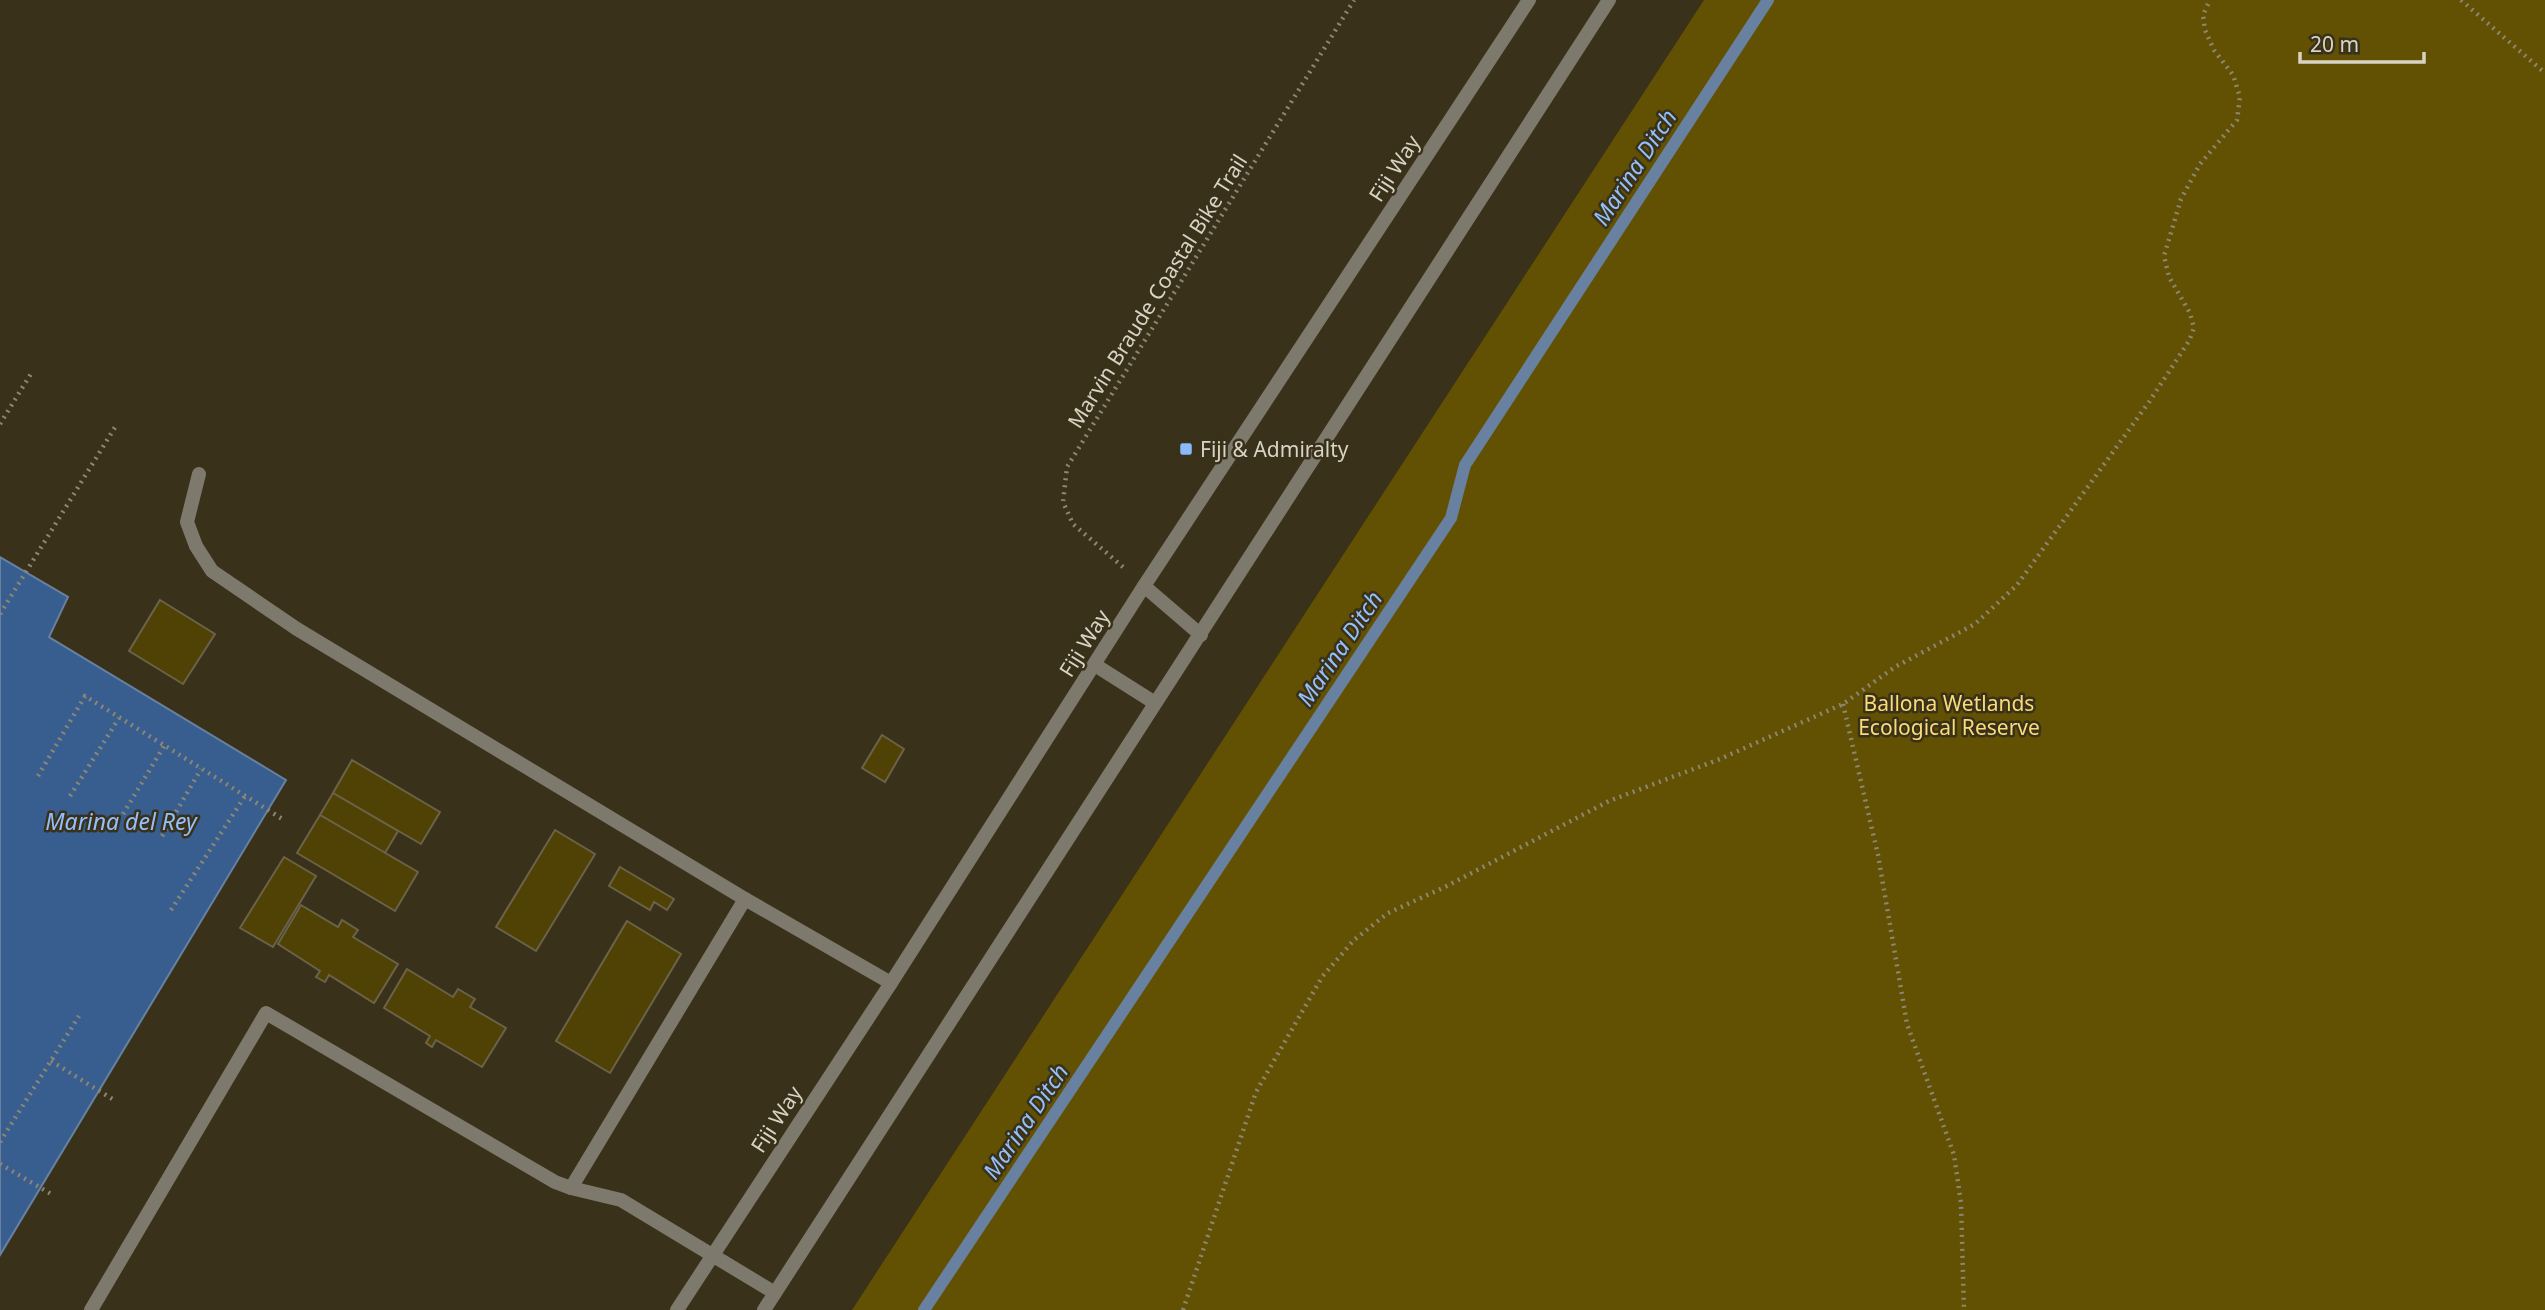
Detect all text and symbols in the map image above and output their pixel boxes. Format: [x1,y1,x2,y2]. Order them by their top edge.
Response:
scale bar [2300,21,2424,65]
text: 20 m [2310,30,2359,58]
water label: Marina Ditch [1584,103,1684,231]
street label: Fiji Way [1362,129,1426,207]
street label: Marvin Braude Coastal Bike Trail [1061,149,1253,433]
place label: Fiji & Admiralty [1200,435,1349,463]
marker: Fiji & Admiralty [1178,441,1194,457]
water label: Marina Ditch [1289,584,1389,712]
street label: Fiji Way [1052,604,1116,682]
park label: Ballona Wetlands Ecological Reserve [1858,689,2040,741]
water label: Marina del Rey [45,805,198,837]
water label: Marina Ditch [975,1057,1075,1185]
street label: Fiji Way [744,1080,808,1158]

